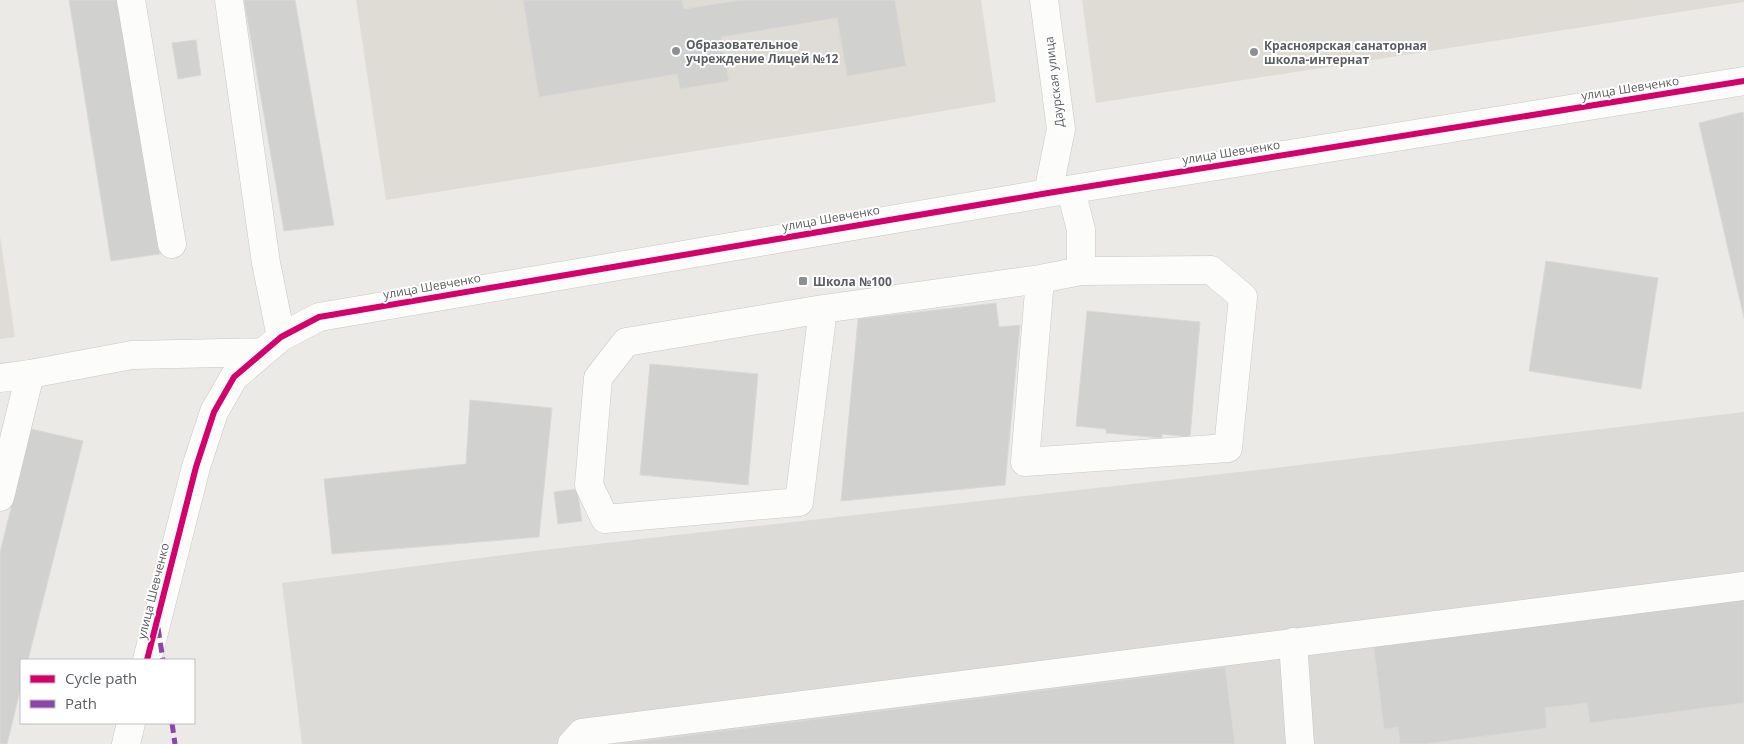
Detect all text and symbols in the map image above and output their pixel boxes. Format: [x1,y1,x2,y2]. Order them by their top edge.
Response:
place label: Образовательное учреждение Лицей №12 [686,36,839,67]
street label: Даурская улица [1040,36,1068,128]
place label: Красноярская санаторная школа-интернат [1264,37,1427,68]
marker: Образовательное учреждение Лицей №12 [670,45,682,57]
marker: Красноярская санаторная школа-интернат [1248,46,1260,58]
street label: улица Шевченко [1580,72,1680,104]
street label: улица Шевченко [1181,136,1281,168]
street label: улица Шевченко [781,201,881,235]
street label: улица Шевченко [382,269,482,303]
place label: Школа №100 [813,273,892,290]
marker: Школа №100 [797,275,809,287]
street label: улица Шевченко [133,541,173,641]
legend [20,659,195,724]
text: Cycle path [65,668,137,688]
text: Path [65,693,97,713]

